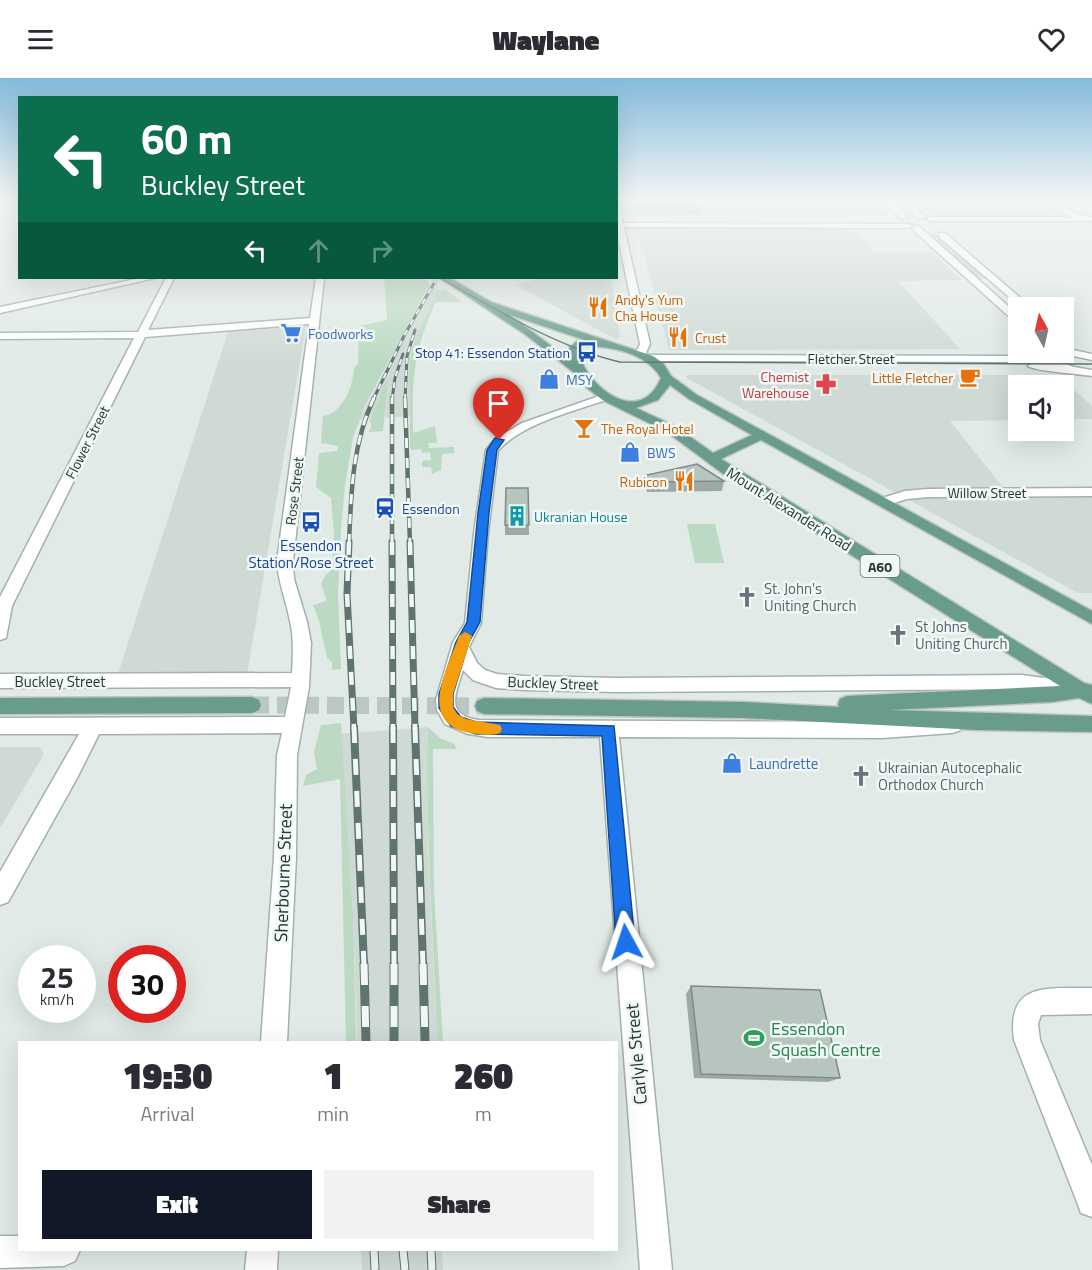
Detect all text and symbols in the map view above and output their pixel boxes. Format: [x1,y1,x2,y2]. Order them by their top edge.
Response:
text: Waylane [493,19,599,60]
icon: menu [24,23,57,56]
icon: heart [1035,23,1068,56]
text: 60 m [141,106,233,170]
icon: left [42,120,120,198]
text: Buckley Street [141,164,305,205]
icon: left [239,234,272,267]
icon: ahead [302,234,335,267]
icon: right [365,234,398,267]
place label: Andy's Yum Cha House [615,289,683,326]
restaurant icon: Andy's Yum Cha House [586,295,610,319]
north arrow [1008,297,1074,363]
map controls [1008,297,1074,441]
supermarket icon: Foodworks [279,321,303,345]
place label: Foodworks [308,323,373,344]
restaurant icon: Crust [666,325,690,349]
place label: Crust [695,327,726,348]
bus stop icon: Stop 41: Essendon Station [575,340,599,364]
place label: Stop 41: Essendon Station [415,342,570,363]
street label: Fletcher Street [807,348,895,369]
cafe icon: Little Fletcher [958,365,982,389]
place label: Chemist Warehouse [742,366,809,403]
shop icon: MSY [537,367,561,391]
place label: Little Fletcher [872,367,953,388]
place label: MSY [566,369,593,390]
pharmacy icon: Chemist Warehouse [814,372,838,396]
button: sound [1008,375,1074,441]
pin [473,378,524,440]
icon: arrive [482,387,515,420]
street label: Flower Street [60,402,114,482]
bar icon: The Royal Hotel [572,416,596,440]
place label: The Royal Hotel [601,418,694,439]
shop icon: BWS [618,440,642,464]
place label: BWS [647,442,676,463]
street label: Rose Street [279,456,309,526]
street label: Mount Alexander Road [722,461,856,557]
restaurant icon: Rubicon [672,469,696,493]
place label: Rubicon [620,471,667,492]
street label: Willow Street [947,482,1027,503]
station icon: Essendon [373,496,397,520]
place label: Essendon [402,498,460,519]
building icon: Ukranian House [505,504,529,528]
place label: Ukranian House [534,506,628,527]
bus stop icon: Essendon Station/Rose Street [299,510,323,534]
place label: Essendon Station/Rose Street [248,534,374,574]
road number: A60 [860,555,900,577]
place label: St. John's Uniting Church [764,577,856,617]
church icon: St. John's Uniting Church [735,585,759,609]
place label: St Johns Uniting Church [915,615,1007,655]
church icon: St Johns Uniting Church [886,623,910,647]
street label: Buckley Street [14,670,106,693]
street label: Buckley Street [507,670,600,696]
shop icon: Laundrette [720,751,744,775]
place label: Laundrette [749,752,818,775]
place label: Ukrainian Autocephalic Orthodox Church [878,756,1022,796]
church icon: Ukrainian Autocephalic Orthodox Church [849,764,873,788]
street label: Sherbourne Street [267,803,299,943]
position arrow [594,910,658,974]
speed limit sign: 30 [108,945,186,1023]
text: 25 [40,954,74,1000]
text: km/h [40,988,74,1011]
street label: Carlyle Street [618,1002,654,1106]
place label: Essendon Squash Centre [771,1015,881,1063]
sports icon: Essendon Squash Centre [742,1026,766,1050]
text: 19:30 [123,1048,212,1103]
text: 1 [323,1048,343,1103]
text: 260 [454,1048,513,1103]
text: Arrival [140,1098,195,1129]
text: min [317,1098,349,1129]
text: m [475,1098,492,1129]
button: Exit [42,1170,312,1239]
button: Share [324,1170,594,1239]

